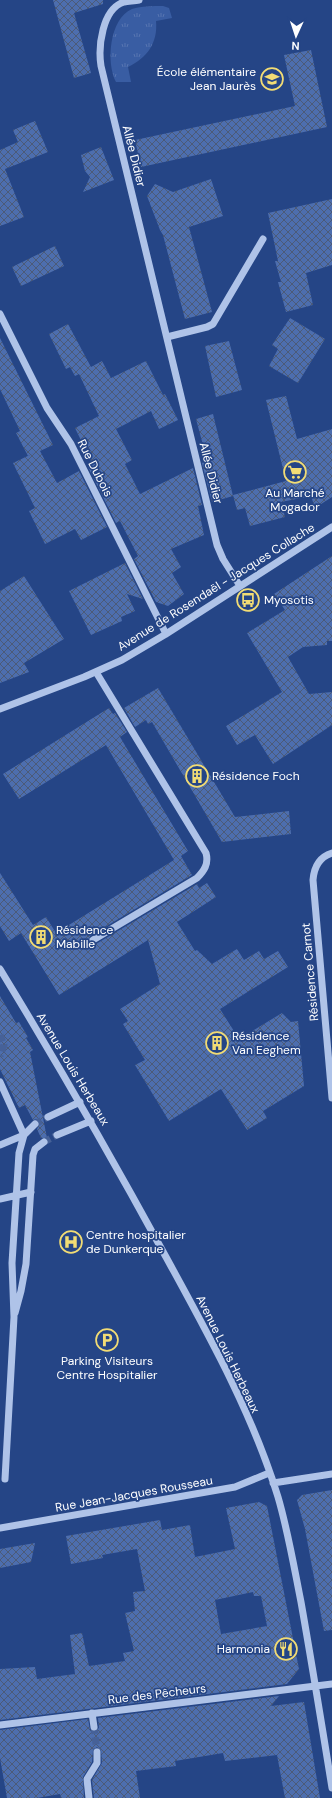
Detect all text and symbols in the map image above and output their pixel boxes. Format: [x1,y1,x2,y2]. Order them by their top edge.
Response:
north arrow [276,16,316,56]
text: N [291,39,300,53]
place label: École élémentaire Jean Jaurès [157,64,256,94]
school or university icon: École élémentaire Jean Jaurès [259,66,285,92]
street label: Allée Didier [119,124,150,189]
street label: Rue Dubois [74,436,116,500]
street label: Allée Didier [196,441,227,506]
supermarket icon: Au Marché Mogador [282,459,308,485]
place label: Au Marché Mogador [265,485,325,515]
street label: Avenue de Rosendaël - Jacques Collache [114,519,318,655]
bus stop icon: Myosotis [235,587,261,613]
place label: Myosotis [264,592,314,608]
building icon: Résidence Foch [184,763,210,789]
place label: Résidence Foch [212,768,300,784]
place label: Résidence Mabille [56,922,114,952]
street label: Résidence Carnot [298,922,322,1022]
building icon: Résidence Mabille [28,924,54,950]
street label: Avenue Louis Herbeaux [33,1009,113,1129]
place label: Résidence Van Eeghem [232,1028,301,1058]
building icon: Résidence Van Eeghem [204,1030,230,1056]
place label: Centre hospitalier de Dunkerque [86,1227,186,1257]
hospital icon: Centre hospitalier de Dunkerque [58,1229,84,1255]
street label: Avenue Louis Herbeaux [192,1292,264,1416]
parking icon: Parking Visiteurs Centre Hospitalier [94,1327,120,1353]
place label: Parking Visiteurs Centre Hospitalier [57,1353,158,1383]
street label: Rue Jean-Jacques Rousseau [54,1472,214,1516]
restaurant icon: Harmonia [273,1636,299,1662]
place label: Harmonia [217,1641,270,1657]
street label: Rue des Pêcheurs [107,1680,207,1708]

